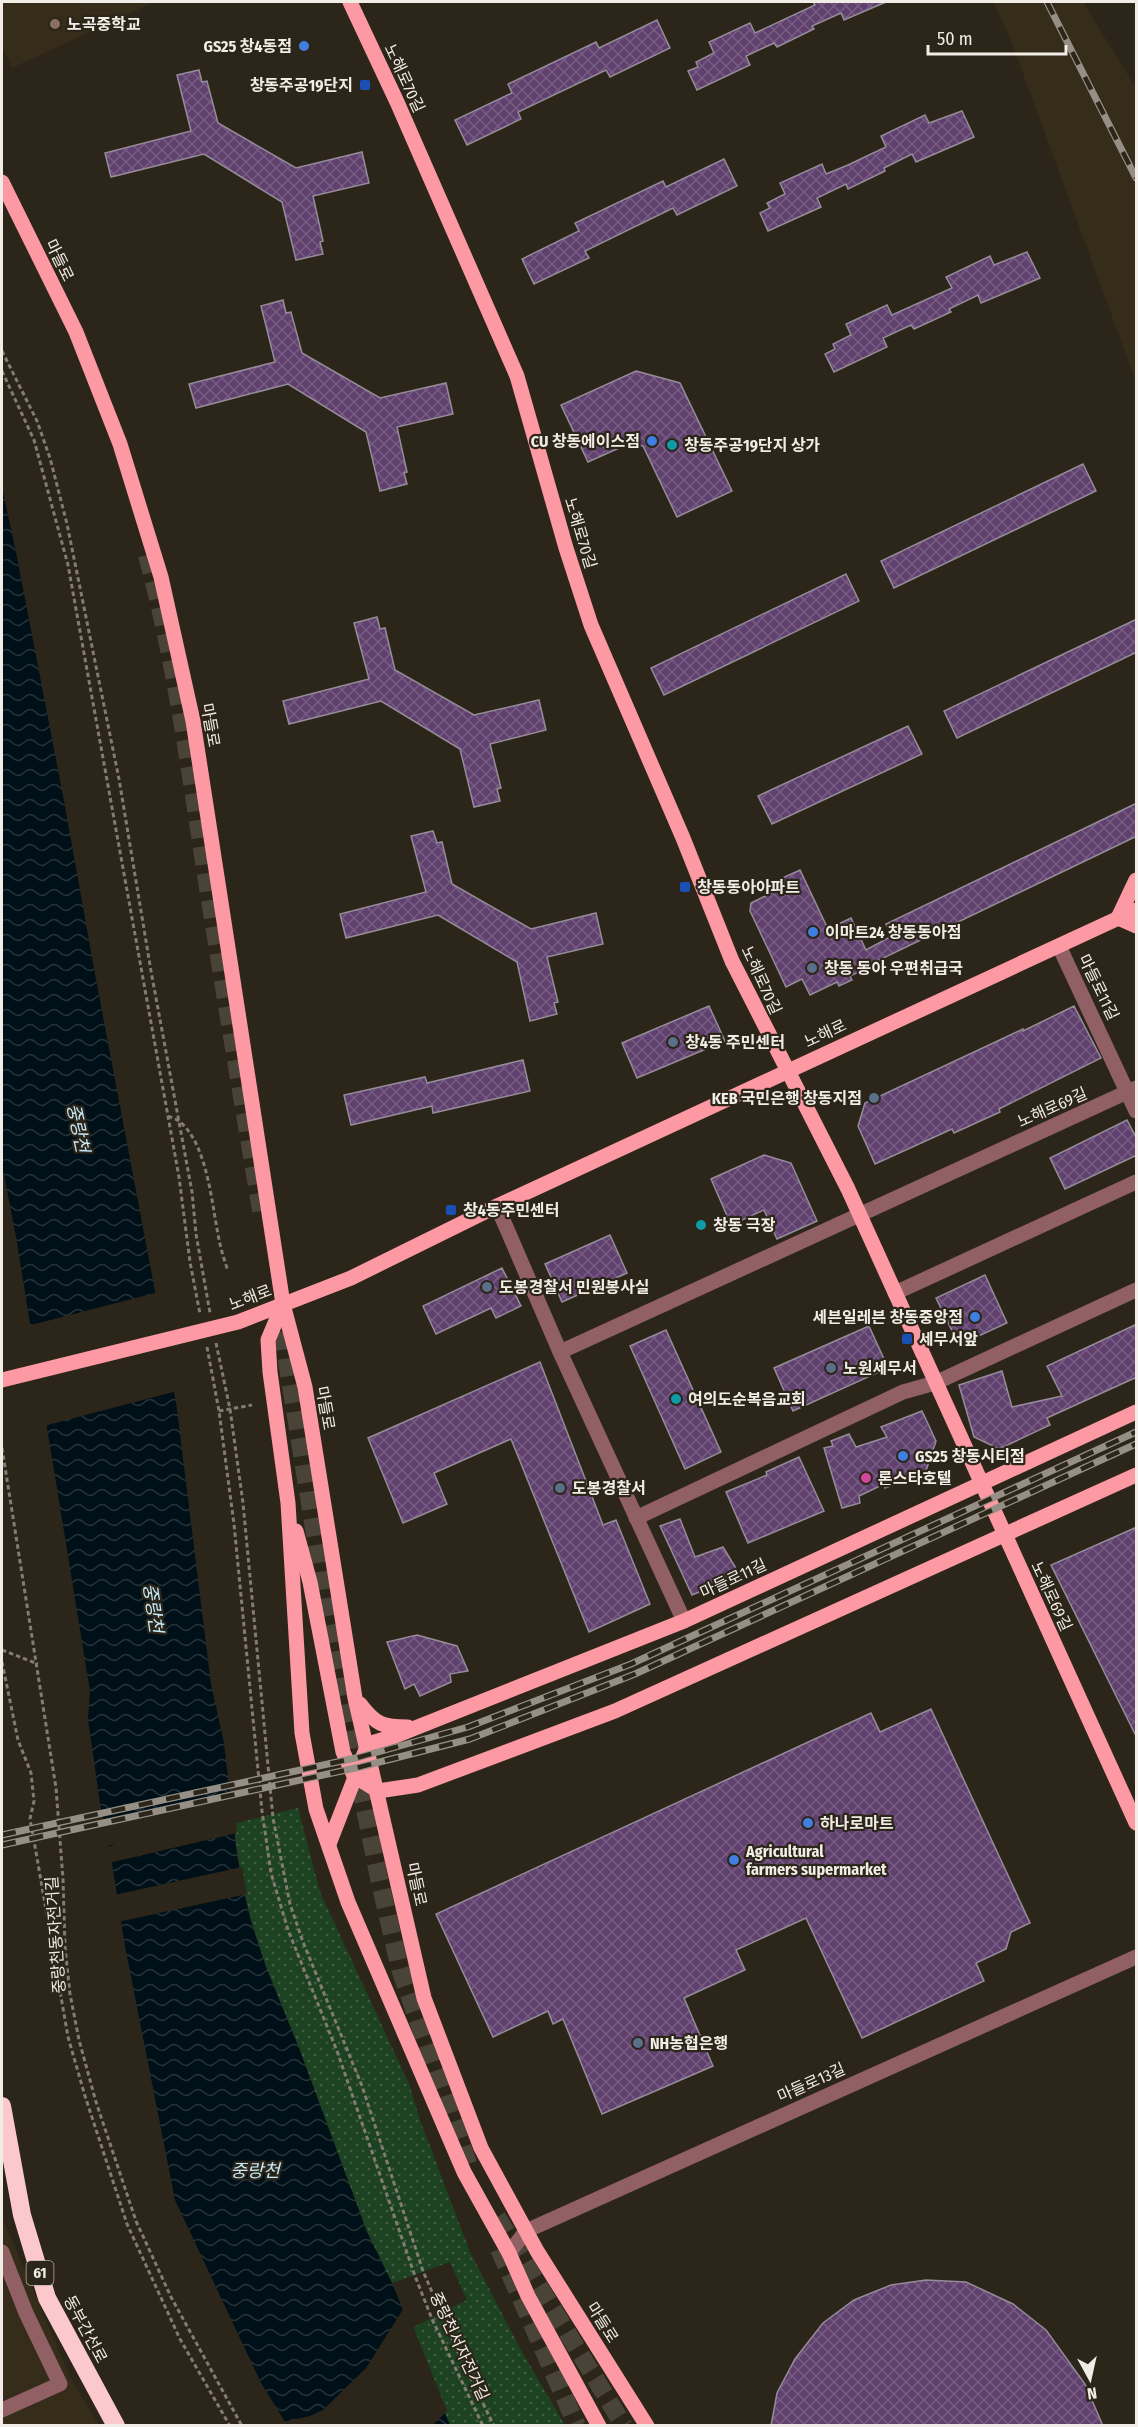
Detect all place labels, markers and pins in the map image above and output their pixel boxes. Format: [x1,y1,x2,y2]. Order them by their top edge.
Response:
place label: 노곡중학교 [67,15,141,34]
marker: 노곡중학교 [48,17,62,31]
place label: GS25 창4동점 [203,37,292,56]
marker: GS25 창4동점 [297,39,311,53]
place label: 창동주공19단지 [250,76,353,95]
marker: 창동주공19단지 [358,78,372,92]
place label: CU 창동에이스점 [531,432,640,451]
marker: CU 창동에이스점 [645,434,659,448]
place label: 창동주공19단지 상가 [684,436,820,455]
marker: 창동주공19단지 상가 [665,438,679,452]
place label: 창동동아아파트 [697,878,800,897]
marker: 창동동아아파트 [678,880,692,894]
place label: 이마트24 창동동아점 [825,923,961,942]
marker: 이마트24 창동동아점 [806,925,820,939]
place label: 창동 동아 우편취급국 [824,959,963,978]
marker: 창동 동아 우편취급국 [805,961,819,975]
place label: 창4동 주민센터 [685,1033,785,1052]
marker: 창4동 주민센터 [666,1035,680,1049]
place label: KEB 국민은행 창동지점 [712,1089,862,1108]
marker: KEB 국민은행 창동지점 [867,1091,881,1105]
place label: 창4동주민센터 [463,1201,560,1220]
marker: 창4동주민센터 [444,1203,458,1217]
place label: 창동 극장 [713,1216,775,1235]
marker: 창동 극장 [694,1218,708,1232]
place label: 도봉경찰서 민원봉사실 [499,1278,650,1297]
marker: 도봉경찰서 민원봉사실 [480,1280,494,1294]
place label: 세븐일레븐 창동중앙점 [812,1308,963,1327]
marker: 세븐일레븐 창동중앙점 [968,1310,982,1324]
place label: 세무서앞 [919,1330,978,1349]
marker: 세무서앞 [900,1332,914,1346]
place label: 노원세무서 [843,1359,917,1378]
marker: 노원세무서 [824,1361,838,1375]
place label: 여의도순복음교회 [688,1390,806,1409]
marker: 여의도순복음교회 [669,1392,683,1406]
place label: GS25 창동시티점 [915,1447,1025,1466]
marker: GS25 창동시티점 [896,1449,910,1463]
place label: 론스타호텔 [878,1469,952,1488]
marker: 론스타호텔 [859,1471,873,1485]
place label: 도봉경찰서 [572,1479,646,1498]
marker: 도봉경찰서 [553,1481,567,1495]
place label: 하나로마트 [820,1814,894,1833]
marker: 하나로마트 [801,1816,815,1830]
place label: Agricultural farmers supermarket [745,1842,887,1879]
marker: Agricultural farmers supermarket [727,1853,741,1867]
place label: NH농협은행 [650,2034,728,2053]
marker: NH농협은행 [631,2036,645,2050]

